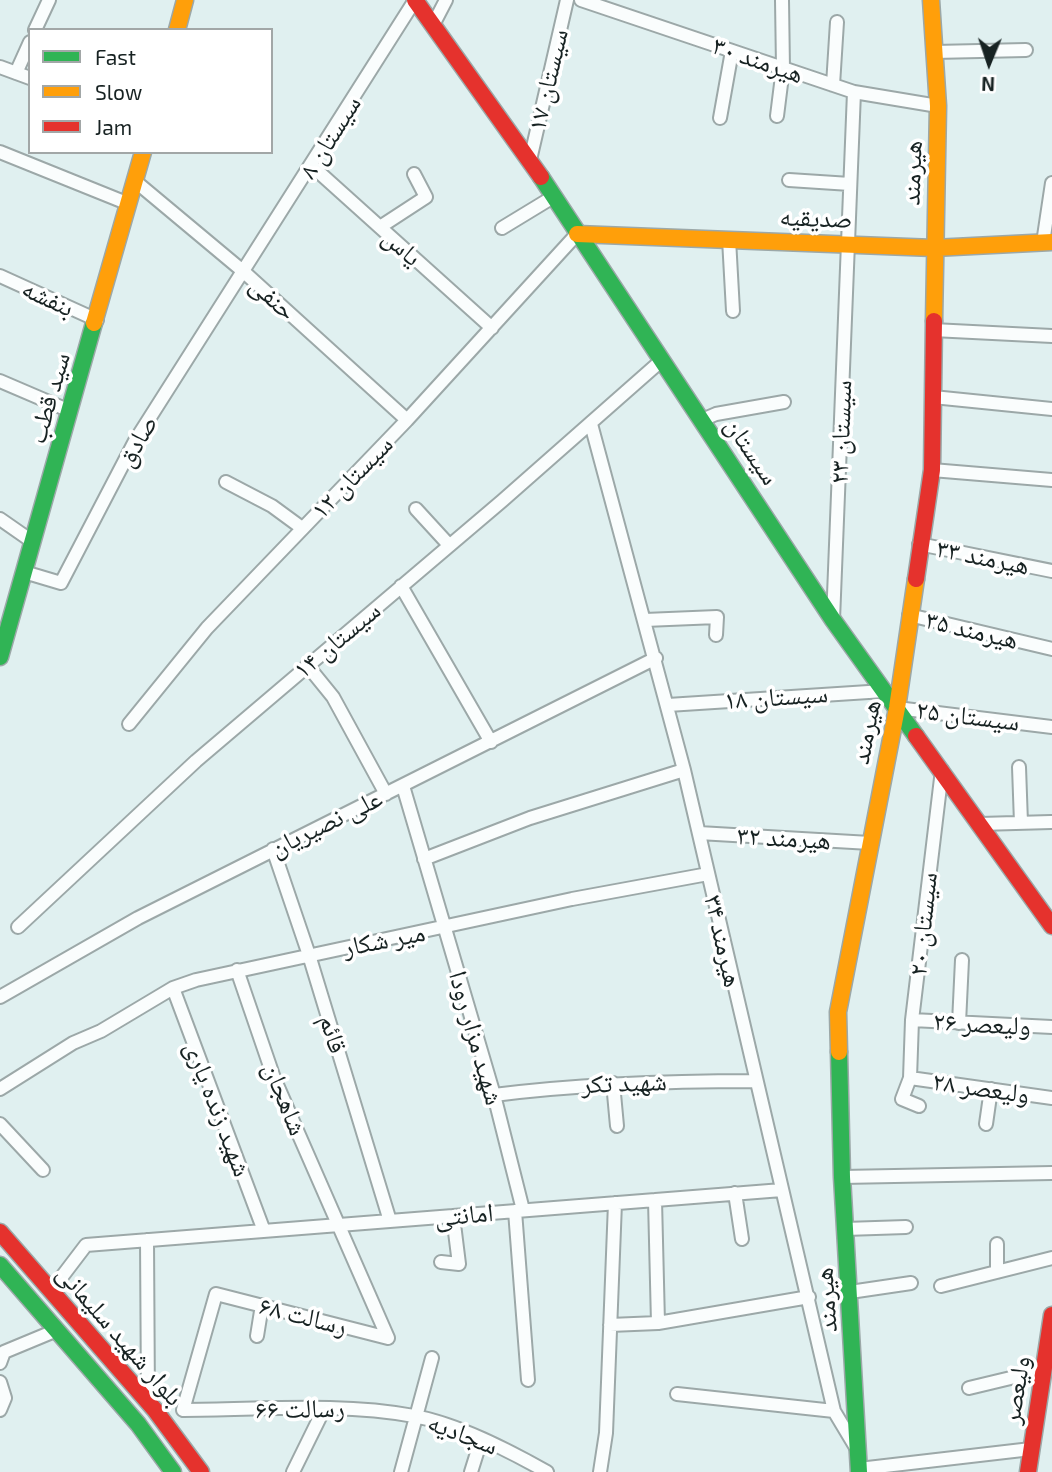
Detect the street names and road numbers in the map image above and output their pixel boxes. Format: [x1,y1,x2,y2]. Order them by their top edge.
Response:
street label: سیستان ۱۷ [521,26,575,134]
street label: هیرمند ۳۰ [708,30,808,90]
street label: سیستان ۸ [292,90,368,184]
street label: هیرمند [895,140,929,206]
street label: صدیقیه [779,201,853,235]
street label: یاس [376,221,428,273]
street label: حنفی [243,269,303,327]
street label: بنفشه [17,272,79,324]
street label: سید قطب [21,349,77,447]
street label: سیستان ۲۳ [824,379,858,485]
street label: صادق [110,410,164,472]
street label: سیستان [718,411,786,491]
street label: سیستان ۱۲ [305,429,399,525]
street label: هیرمند ۳۳ [934,533,1032,581]
street label: سیستان ۱۴ [287,595,387,685]
street label: هیرمند ۳۵ [923,604,1021,656]
street label: سیستان ۱۸ [723,678,829,716]
street label: سیستان ۲۵ [914,694,1022,738]
street label: هیرمند [845,697,887,767]
street label: علی نصیریان [265,782,387,864]
street label: هیرمند ۳۲ [736,820,832,856]
street label: سیستان ۲۰ [902,871,944,977]
street label: هیرمند ۳۴ [697,892,749,990]
street label: میر شکار [340,917,428,963]
street label: شهید مزار رودا [442,967,510,1109]
street label: ولیعصر ۲۶ [932,1006,1032,1042]
street label: قائم [312,1011,354,1057]
street label: شهید زنده یاری [178,1037,258,1181]
street label: شاهجان [256,1058,314,1140]
street label: شهید تکر [581,1066,667,1100]
street label: ولیعصر ۲۸ [930,1066,1032,1110]
street label: امانتی [433,1197,495,1233]
street label: بلوار شهید سلیمانی [50,1258,190,1412]
street label: هیرمند [808,1267,844,1333]
street label: رسالت ۶۸ [256,1290,350,1342]
street label: ولیعصر [995,1354,1037,1426]
street label: رسالت ۶۶ [255,1393,345,1425]
street label: سجادیه [424,1406,502,1462]

